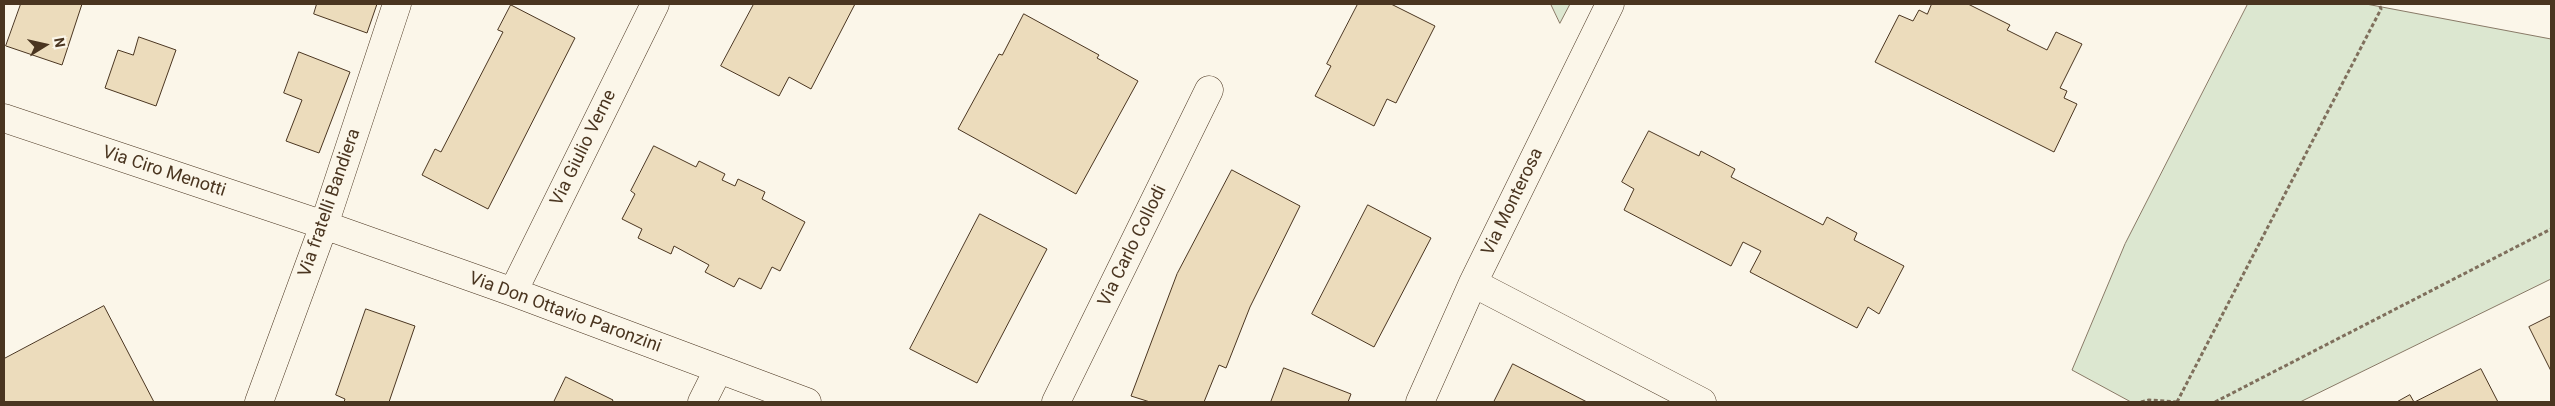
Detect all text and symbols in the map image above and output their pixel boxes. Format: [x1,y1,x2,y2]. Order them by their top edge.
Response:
north arrow [20,20,70,70]
text: N [51,36,69,49]
street label: Via Giulio Verne [547,86,621,210]
street label: Via fratelli Bandiera [294,126,366,280]
street label: Via Ciro Menotti [100,142,228,202]
street label: Via Monterosa [1478,145,1548,259]
street label: Via Carlo Collodi [1094,182,1172,310]
street label: Via Don Ottavio Paronzini [466,268,664,358]

